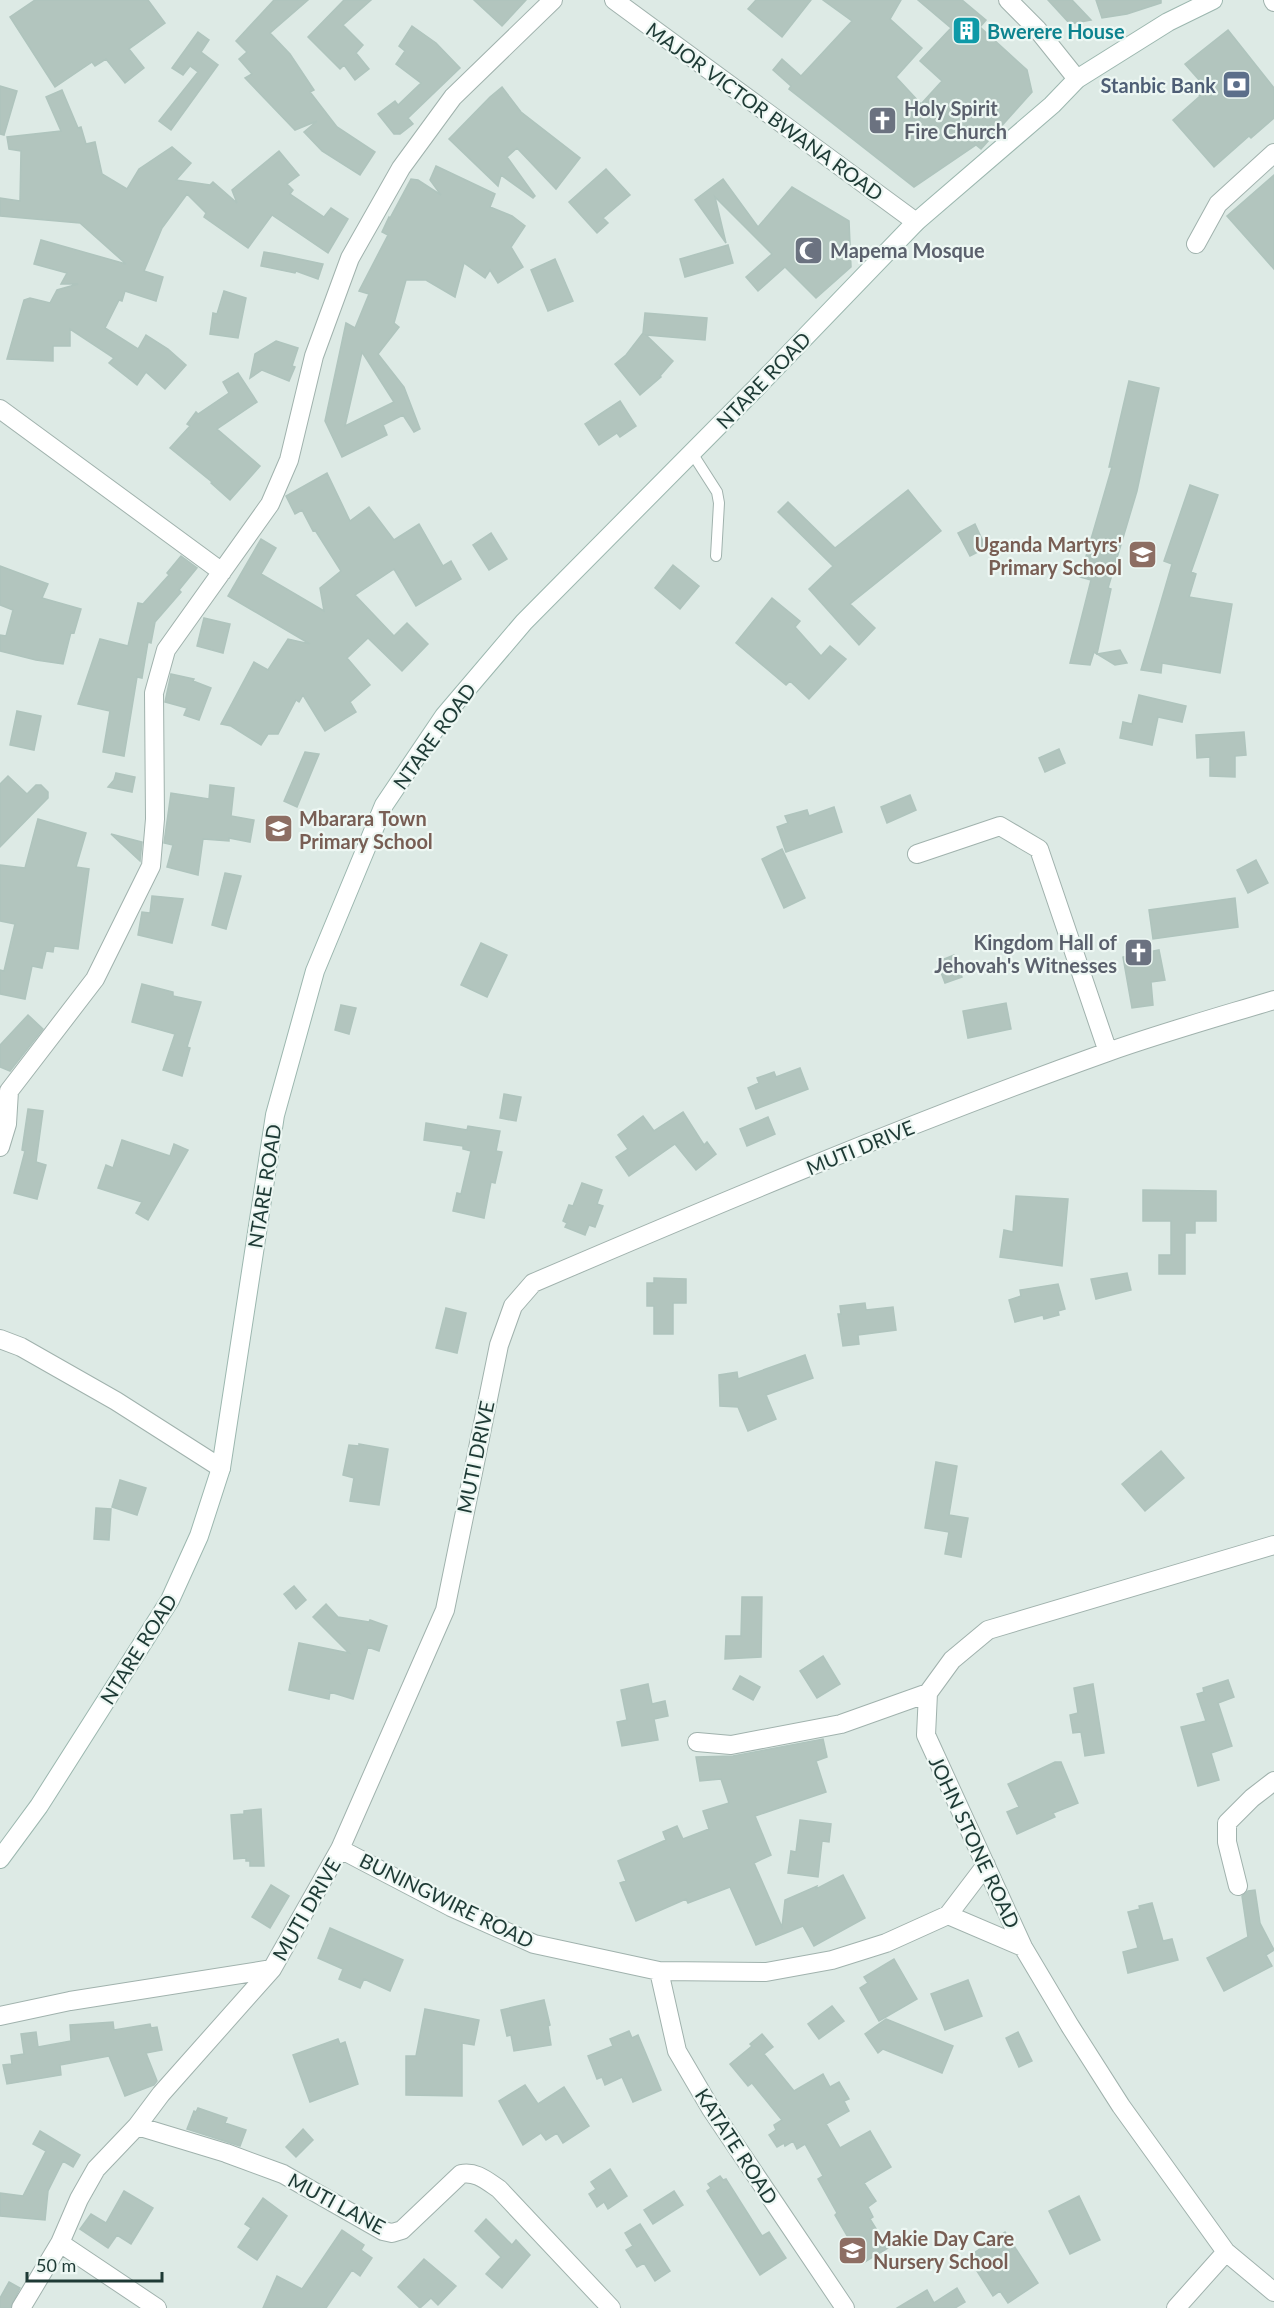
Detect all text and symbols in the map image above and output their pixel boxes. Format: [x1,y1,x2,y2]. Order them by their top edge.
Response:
building icon: Bwerere House [950,15,982,47]
street label: MAJOR VICTOR BWANA ROAD [642,17,888,205]
place label: Bwerere House [987,19,1125,43]
bank icon: Stanbic Bank [1221,69,1253,101]
place label: Stanbic Bank [1101,73,1216,97]
place label: Holy Spirit Fire Church [904,96,1007,143]
church icon: Holy Spirit Fire Church [867,104,899,136]
mosque icon: Mapema Mosque [793,234,825,266]
place label: Mapema Mosque [830,238,985,262]
street label: NTARE ROAD [711,327,815,433]
place label: Uganda Martyrs' Primary School [975,532,1122,579]
school or university icon: Uganda Martyrs' Primary School [1127,539,1159,571]
street label: NTARE ROAD [387,678,481,794]
place label: Mbarara Town Primary School [299,806,433,853]
school or university icon: Mbarara Town Primary School [262,813,294,845]
place label: Kingdom Hall of Jehovah's Witnesses [934,930,1118,977]
church icon: Kingdom Hall of Jehovah's Witnesses [1122,937,1154,969]
street label: MUTI DRIVE [803,1114,917,1180]
street label: NTARE ROAD [242,1122,286,1250]
street label: MUTI DRIVE [451,1399,499,1515]
street label: NTARE ROAD [95,1590,181,1708]
street label: JOHN STONE ROAD [925,1752,1025,1932]
street label: BUNINGWIRE ROAD [356,1847,538,1953]
street label: MUTI DRIVE [267,1854,345,1964]
street label: KATATE ROAD [691,2084,783,2208]
street label: MUTI LANE [284,2167,390,2239]
place label: Makie Day Care Nursery School [873,2226,1014,2273]
school or university icon: Makie Day Care Nursery School [836,2234,868,2266]
scale bar [27,2245,162,2283]
text: 50 m [36,2254,76,2276]

